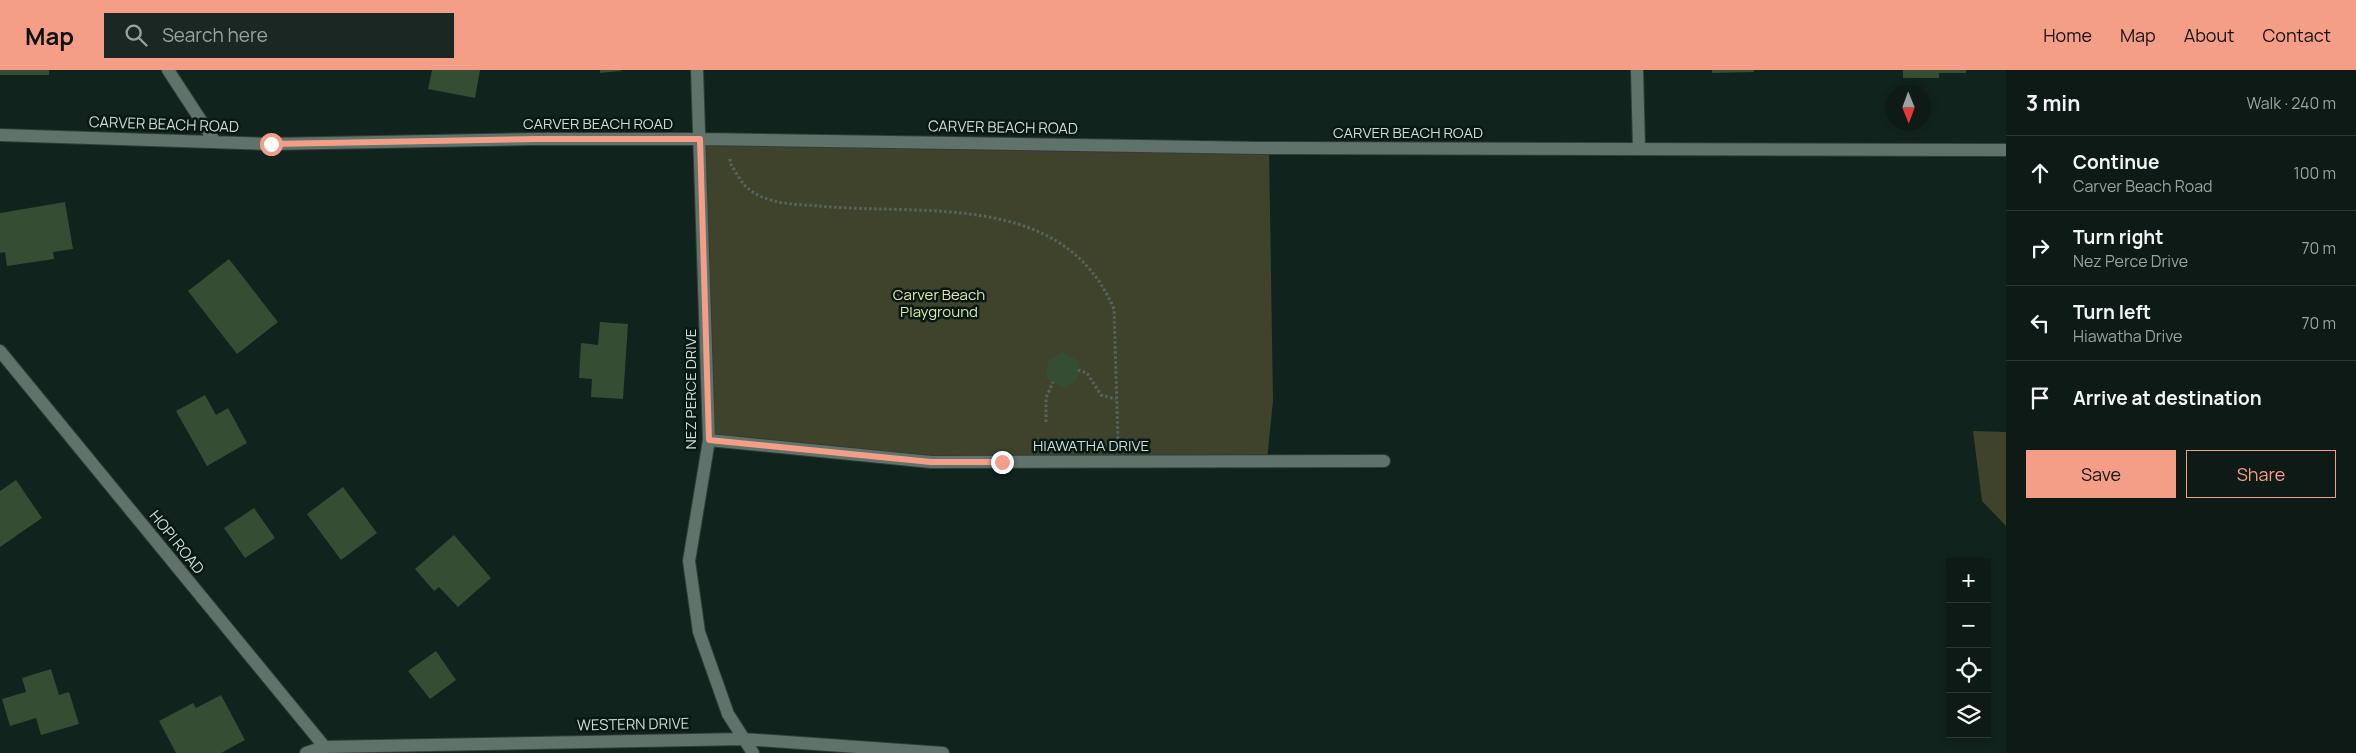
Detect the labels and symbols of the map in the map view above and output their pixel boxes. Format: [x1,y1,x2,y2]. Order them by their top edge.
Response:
north arrow [1886,85,1931,130]
street label: CARVER BEACH ROAD [89,111,239,137]
street label: CARVER BEACH ROAD [523,113,673,134]
street label: CARVER BEACH ROAD [928,115,1078,139]
street label: CARVER BEACH ROAD [1333,122,1483,143]
route start [260,133,283,156]
park label: Carver Beach Playground [893,284,985,322]
street label: NEZ PERCE DRIVE [680,329,701,449]
street label: HIAWATHA DRIVE [1033,435,1149,456]
route end [991,451,1014,474]
street label: HOPI ROAD [145,506,209,578]
street label: WESTERN DRIVE [577,713,689,735]

